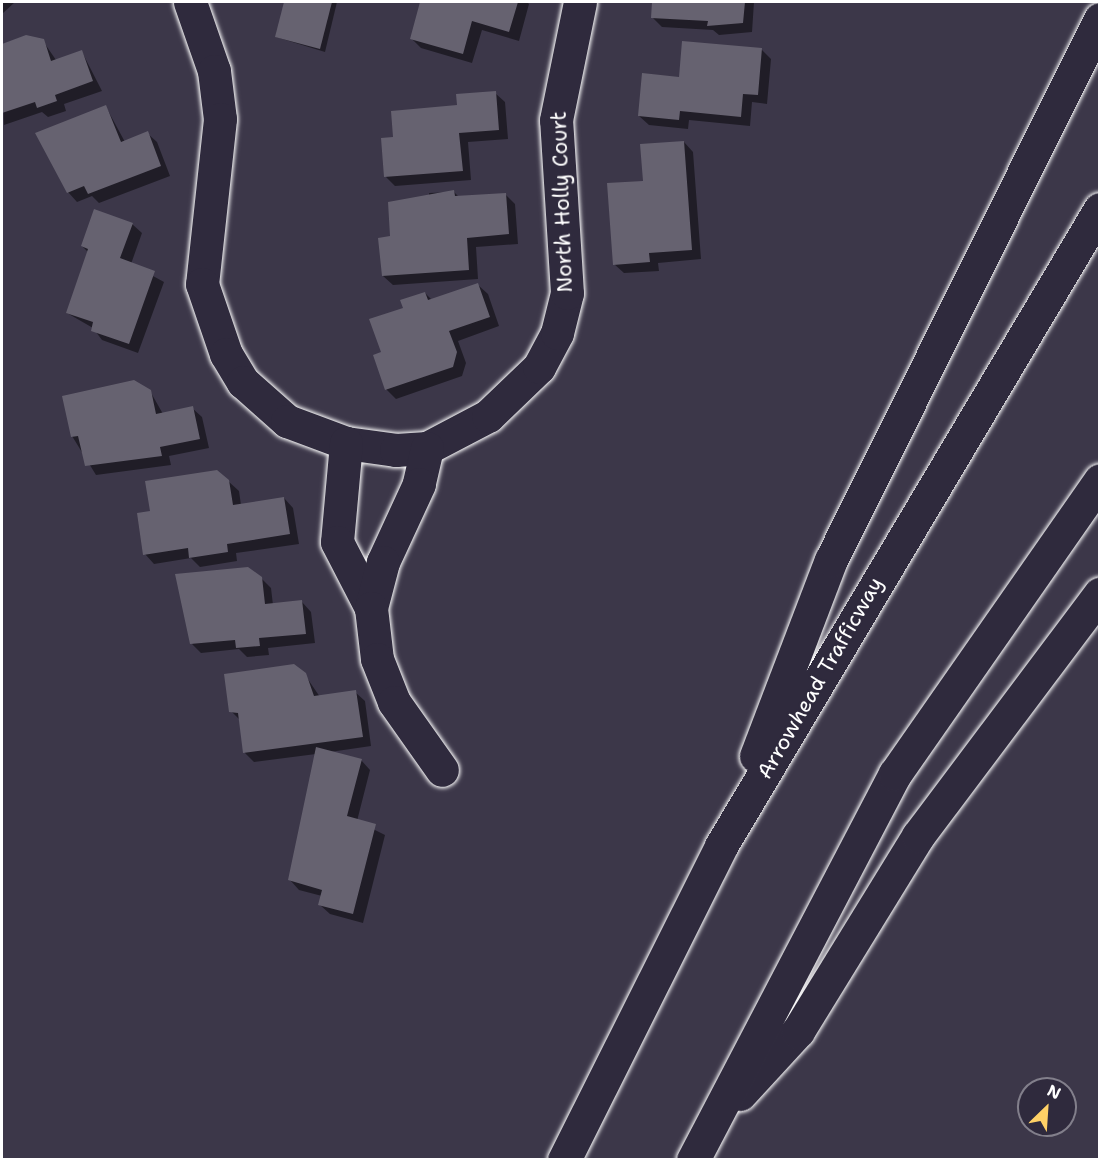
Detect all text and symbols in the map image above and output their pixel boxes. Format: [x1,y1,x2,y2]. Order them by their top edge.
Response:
street label: North Holly Court [546,111,578,293]
street label: Arrowhead Trafficway [752,573,888,783]
north arrow [1017,1077,1077,1137]
text: N [1044,1080,1064,1104]

